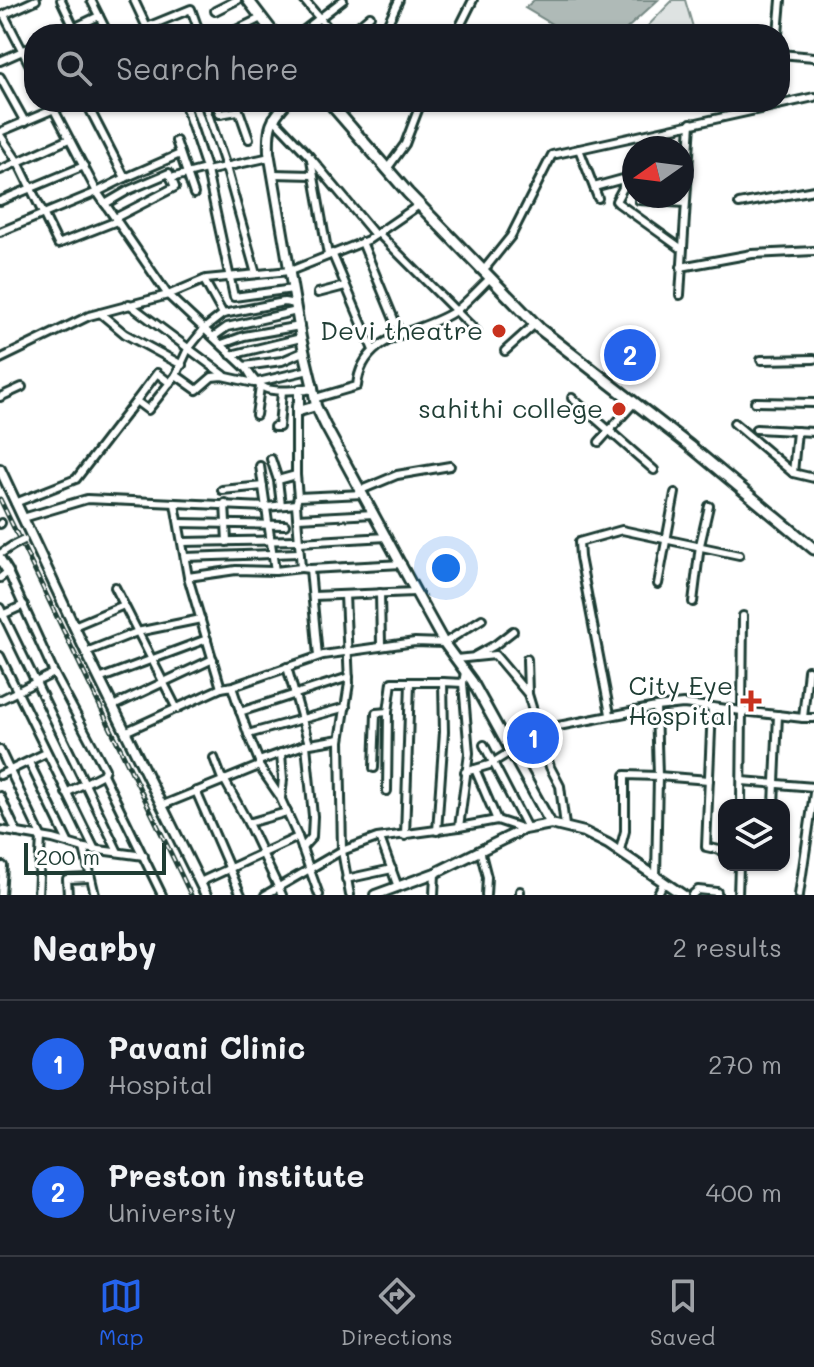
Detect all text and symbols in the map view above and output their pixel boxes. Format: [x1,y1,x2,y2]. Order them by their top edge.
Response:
search box [24,24,790,112]
icon: search [52,46,96,90]
text: Search here [116,48,299,88]
north arrow [622,136,694,208]
place label: Devi theatre [320,313,483,347]
marker: Devi theatre [490,322,508,340]
pin: 2 [604,325,656,385]
place label: sahithi college [418,391,603,425]
marker: sahithi college [610,400,628,418]
your location [426,548,466,588]
place label: City Eye Hospital [628,668,733,732]
marker: City Eye Hospital [740,690,762,712]
pin: 1 [507,708,559,768]
map controls [718,799,790,871]
button: layers [718,799,790,871]
scale bar [24,839,166,875]
text: 200 m [36,842,100,871]
text: Nearby [32,925,157,970]
text: 2 results [673,930,782,964]
text: Pavani Clinic [108,1027,306,1067]
text: 1 [52,1047,64,1081]
text: 270 m [708,1047,782,1081]
text: Hospital [108,1067,213,1101]
text: Preston institute [108,1155,364,1195]
text: 2 [51,1175,65,1209]
text: 400 m [706,1175,782,1209]
text: University [108,1195,236,1229]
tab: Map [99,1274,144,1351]
tab: Directions [341,1274,453,1351]
tab: Saved [650,1274,715,1351]

